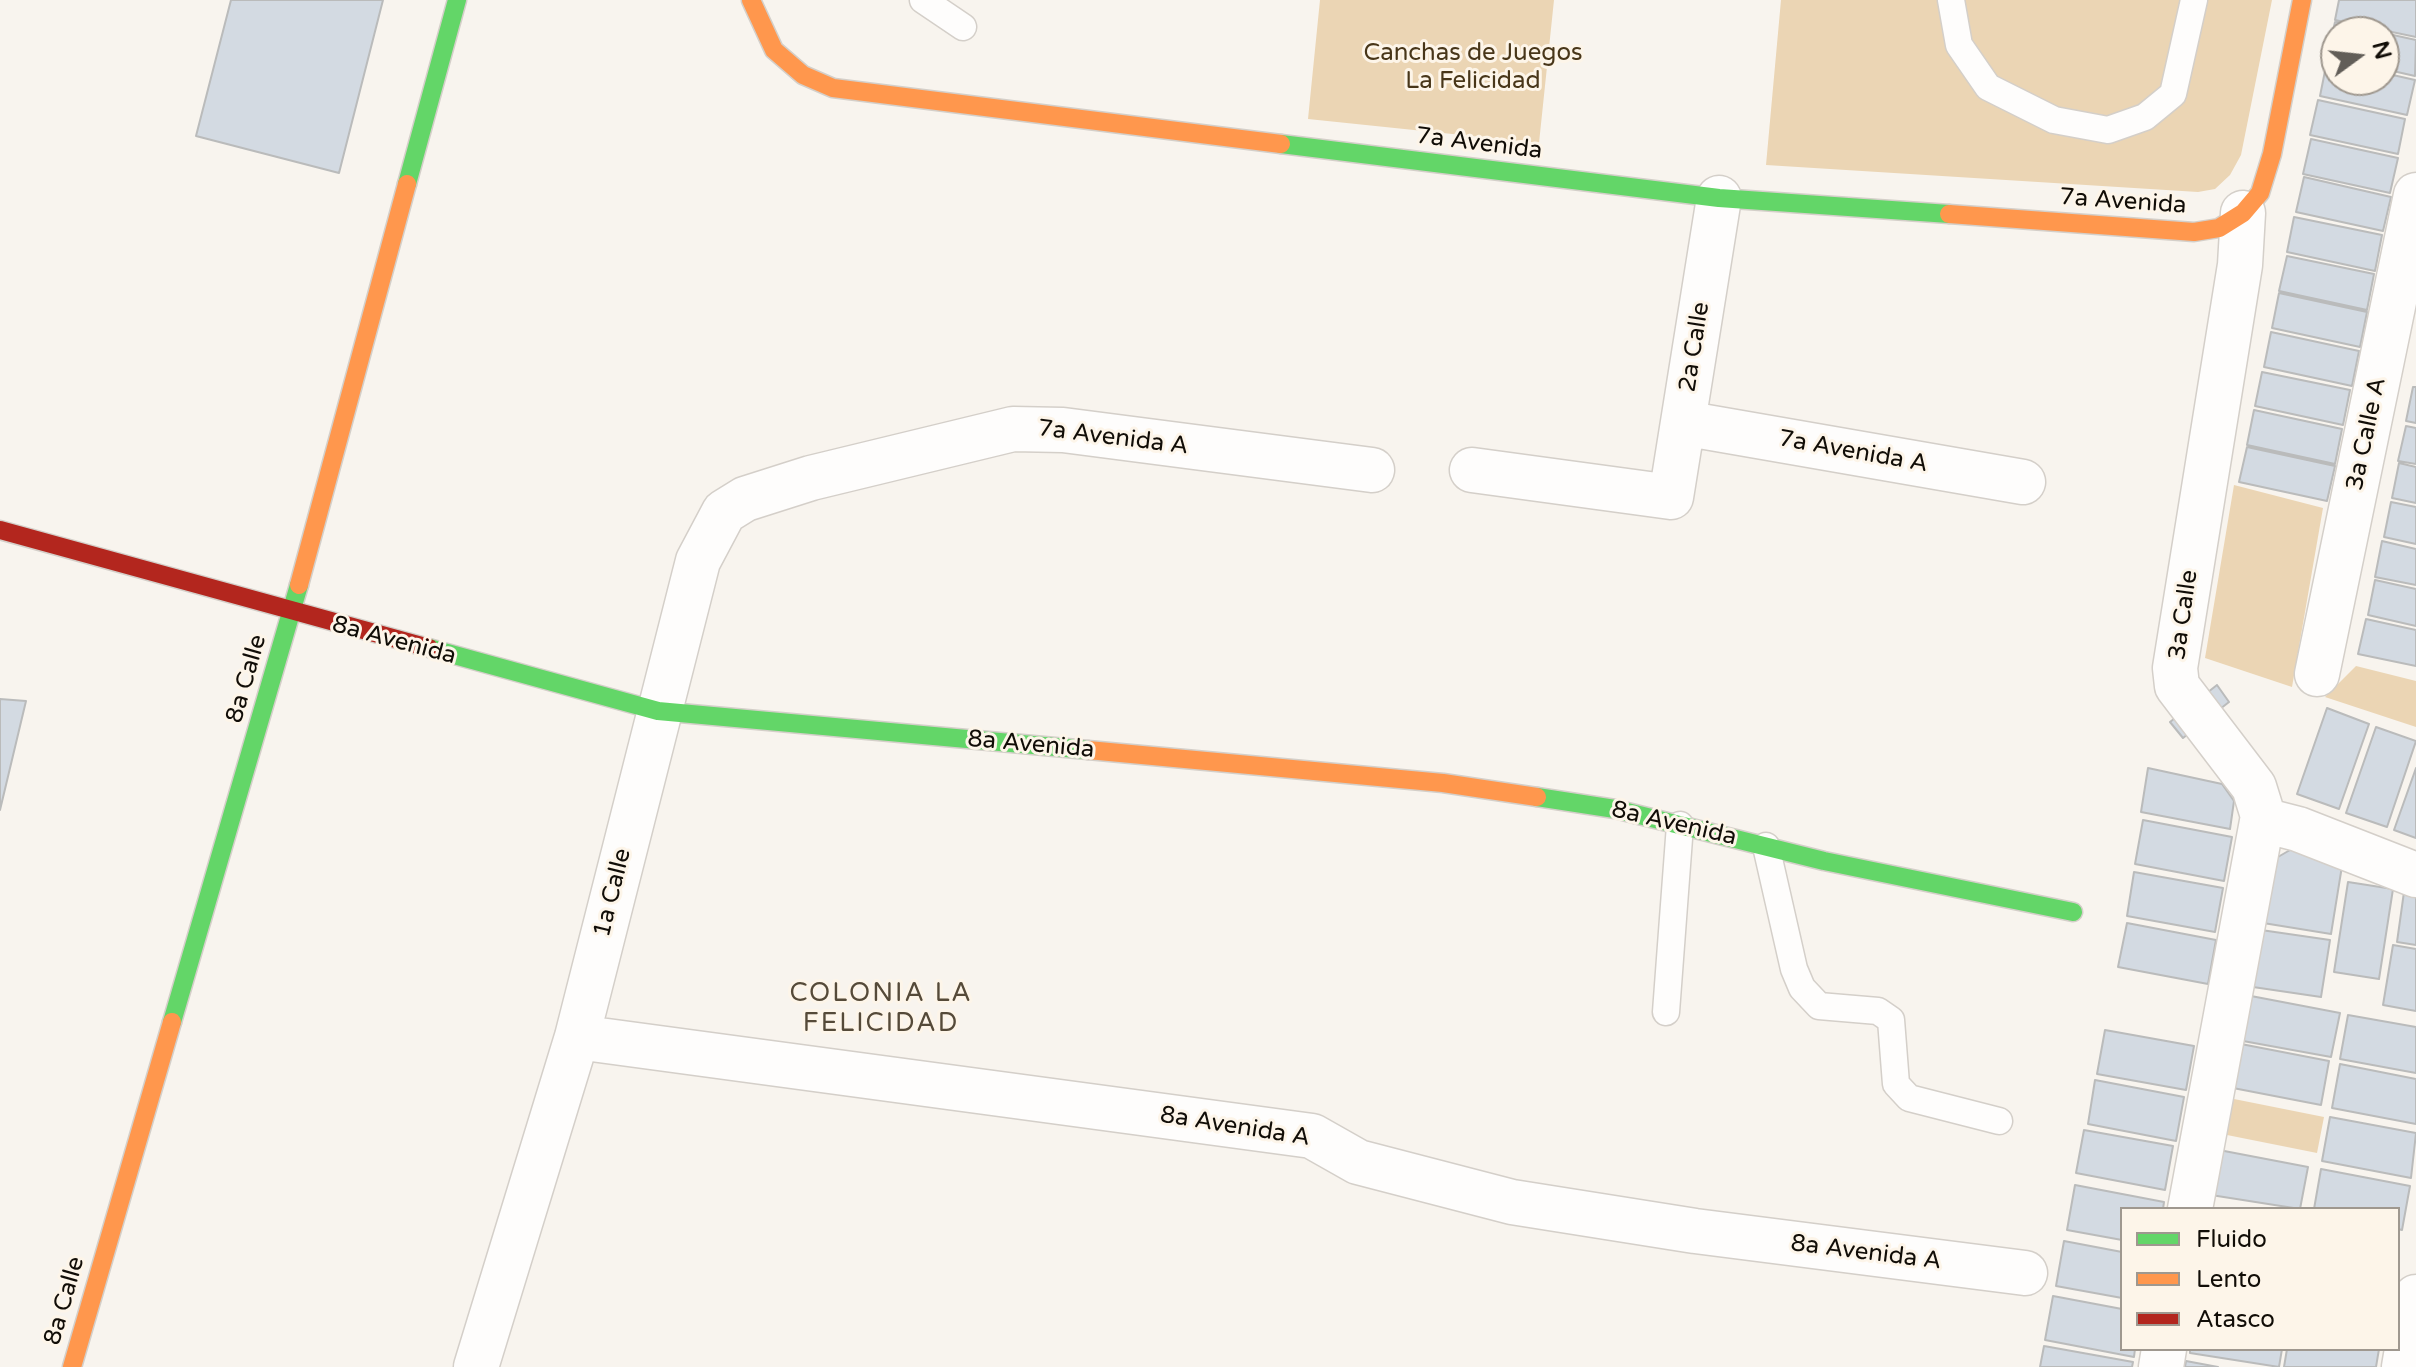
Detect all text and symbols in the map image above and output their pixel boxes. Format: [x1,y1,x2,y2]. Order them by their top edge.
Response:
north arrow [2320,16,2400,96]
text: N [2366,38,2396,62]
park label: Canchas de Juegos La Felicidad [1363,40,1583,96]
street label: 7a Avenida [1414,122,1544,166]
street label: 7a Avenida [2059,183,2187,221]
street label: 2a Calle [1674,300,1716,394]
street label: 3a Calle A [2341,375,2393,493]
street label: 7a Avenida A [1036,414,1190,462]
street label: 7a Avenida A [1776,425,1930,479]
street label: 3a Calle [2163,568,2205,662]
street label: 8a Avenida [329,611,459,671]
street label: 8a Calle [221,632,273,726]
street label: 8a Avenida [966,725,1096,765]
street label: 8a Avenida [1609,796,1739,852]
street label: 1a Calle [588,846,638,940]
district label: COLONIA LA FELICIDAD [789,978,973,1040]
street label: 8a Avenida A [1158,1101,1312,1153]
legend [2120,1207,2400,1351]
text: Fluido [2196,1225,2267,1254]
street label: 8a Avenida A [1789,1229,1943,1277]
street label: 8a Calle [39,1254,91,1348]
text: Lento [2196,1265,2261,1294]
text: Atasco [2196,1305,2275,1334]

